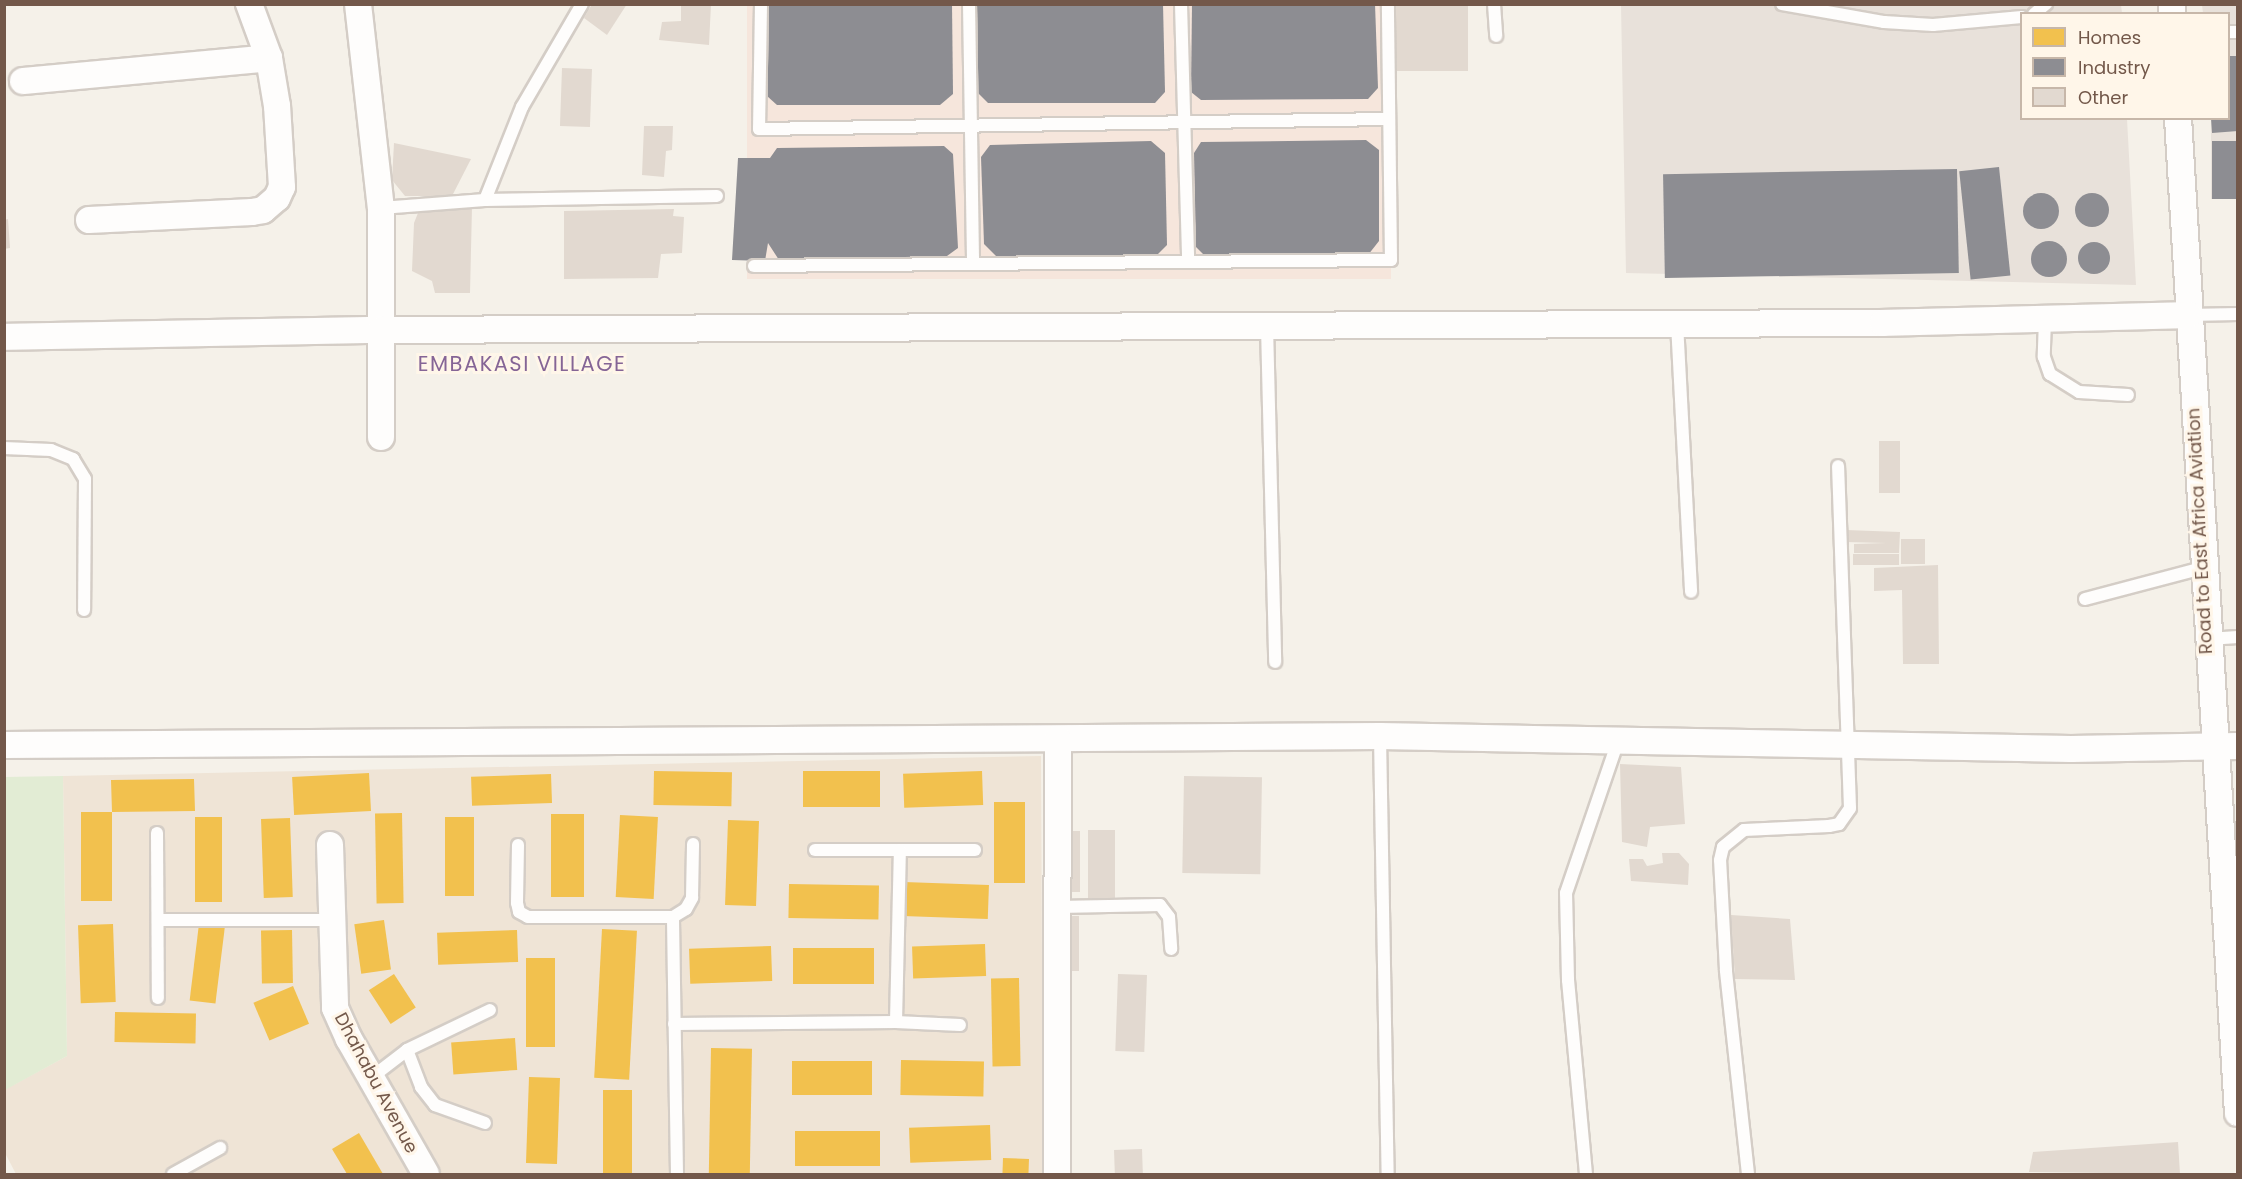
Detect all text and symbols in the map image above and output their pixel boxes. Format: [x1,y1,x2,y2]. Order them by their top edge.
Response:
legend [2020,12,2230,120]
text: Homes [2078,25,2141,50]
text: Industry [2078,55,2150,80]
text: Other [2078,85,2128,110]
district label: EMBAKASI VILLAGE [418,351,626,377]
street label: Road to East Africa Aviation [2183,407,2217,655]
street label: Dhahabu Avenue [330,1009,422,1157]

